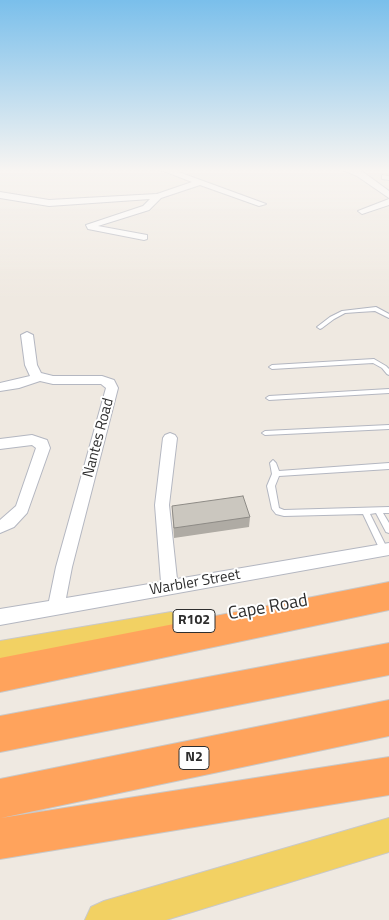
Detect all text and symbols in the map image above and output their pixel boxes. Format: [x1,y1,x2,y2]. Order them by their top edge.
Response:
street label: Nantes Road [80,396,118,480]
street label: Warbler Street [148,566,242,600]
street label: Cape Road [227,590,309,626]
road number: R102 [173,610,215,632]
road number: N2 [179,746,209,770]

